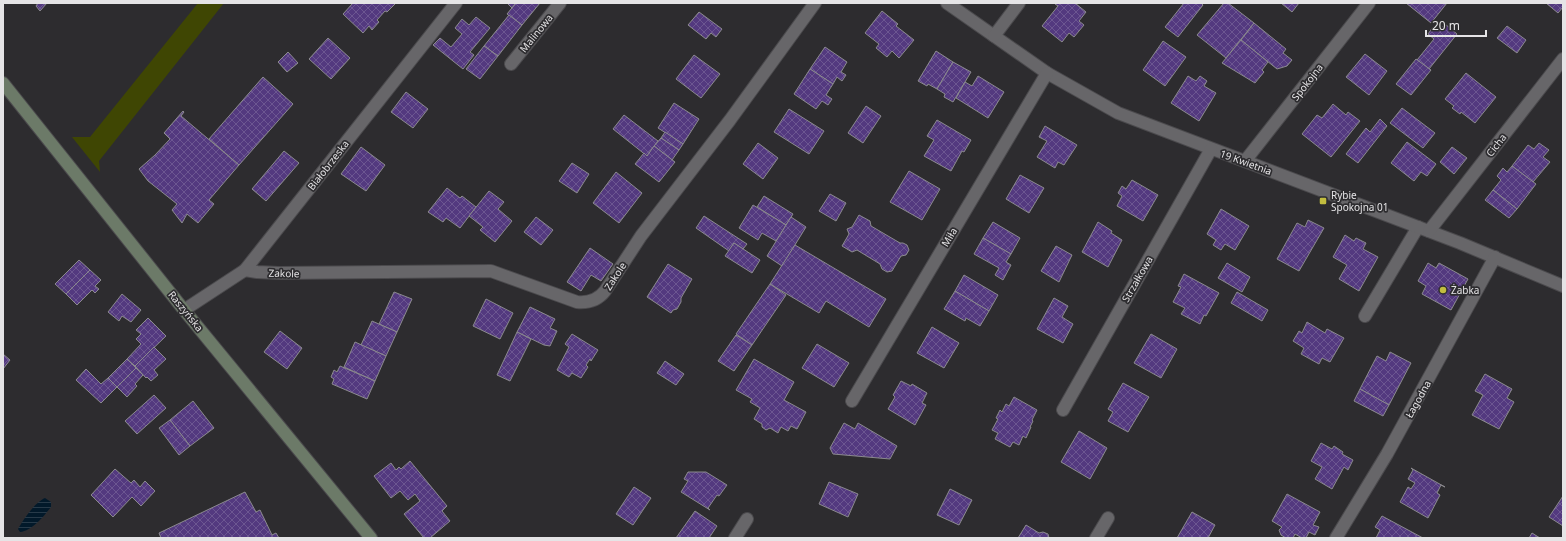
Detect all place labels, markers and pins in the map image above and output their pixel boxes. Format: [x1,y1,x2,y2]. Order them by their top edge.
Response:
place label: Rybie Spokojna 01 [1331,188,1389,214]
marker: Rybie Spokojna 01 [1318,196,1328,206]
place label: Żabka [1451,283,1479,297]
marker: Żabka [1438,285,1448,295]

